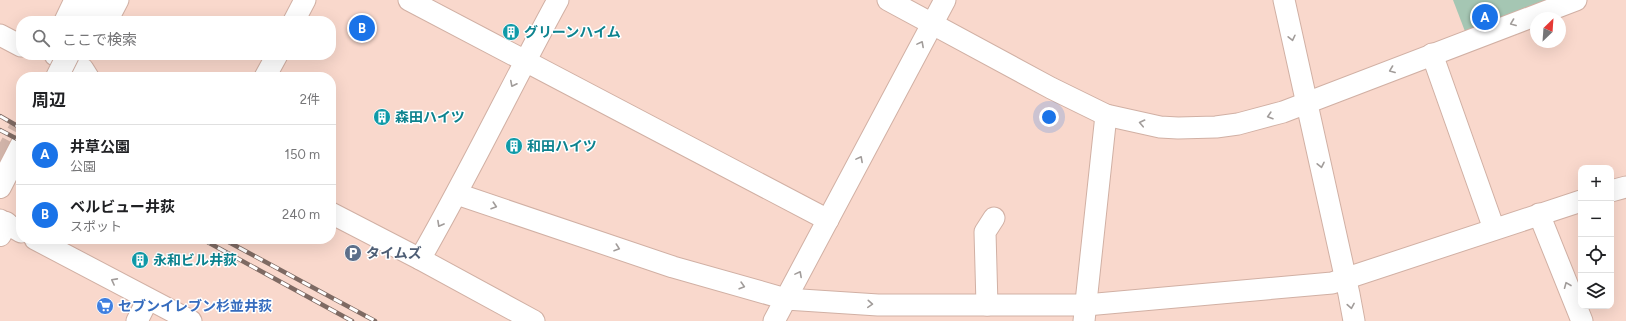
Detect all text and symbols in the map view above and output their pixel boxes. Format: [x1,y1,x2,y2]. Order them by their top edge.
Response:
pin: A [1472,2,1498,32]
north arrow [1530,12,1566,48]
pin: B [349,13,375,43]
search box [16,16,336,60]
one-way arrow [1510,19,1517,27]
building icon: グリーンハイム [501,22,521,42]
place label: グリーンハイム [524,24,621,41]
icon: search [30,27,52,49]
text: ここで検索 [62,31,137,49]
one-way arrow [1288,35,1296,41]
one-way arrow [916,41,924,49]
one-way arrow [1388,66,1395,74]
one-way arrow [511,80,518,87]
text: 周辺 [32,90,66,110]
text: 2件 [300,92,320,107]
building icon: 森田ハイツ [372,107,392,127]
your location [1039,107,1059,127]
place label: 森田ハイツ [395,109,465,126]
one-way arrow [1267,111,1274,120]
one-way arrow [1139,120,1145,128]
building icon: 和田ハイツ [504,136,524,156]
text: 井草公園 [70,138,130,156]
place label: 和田ハイツ [527,138,597,155]
text: A [40,147,50,162]
text: 150 m [285,147,320,162]
one-way arrow [855,156,863,163]
text: 公園 [70,159,96,174]
one-way arrow [1316,162,1324,168]
map controls [1578,165,1614,309]
button: + [1578,165,1614,201]
text: ベルビュー井荻 [70,198,175,216]
one-way arrow [491,201,498,210]
button: − [1578,201,1614,237]
text: B [41,207,49,222]
text: 240 m [282,207,320,222]
text: スポット [70,219,122,234]
one-way arrow [438,220,445,227]
button: locate [1578,237,1614,273]
parking icon: タイムズ [343,243,363,263]
one-way arrow [614,243,621,251]
place label: タイムズ [366,245,422,262]
building icon: 永和ビル井荻 [130,250,150,270]
place label: 永和ビル井荻 [153,252,237,269]
one-way arrow [794,271,802,278]
button: layers [1578,273,1614,309]
one-way arrow [111,278,118,285]
one-way arrow [738,281,745,290]
one-way arrow [1564,281,1572,288]
supermarket icon: セブンイレブン杉並井荻 [95,296,115,316]
place label: セブンイレブン杉並井荻 [118,298,272,315]
one-way arrow [867,300,873,309]
one-way arrow [1347,302,1355,309]

